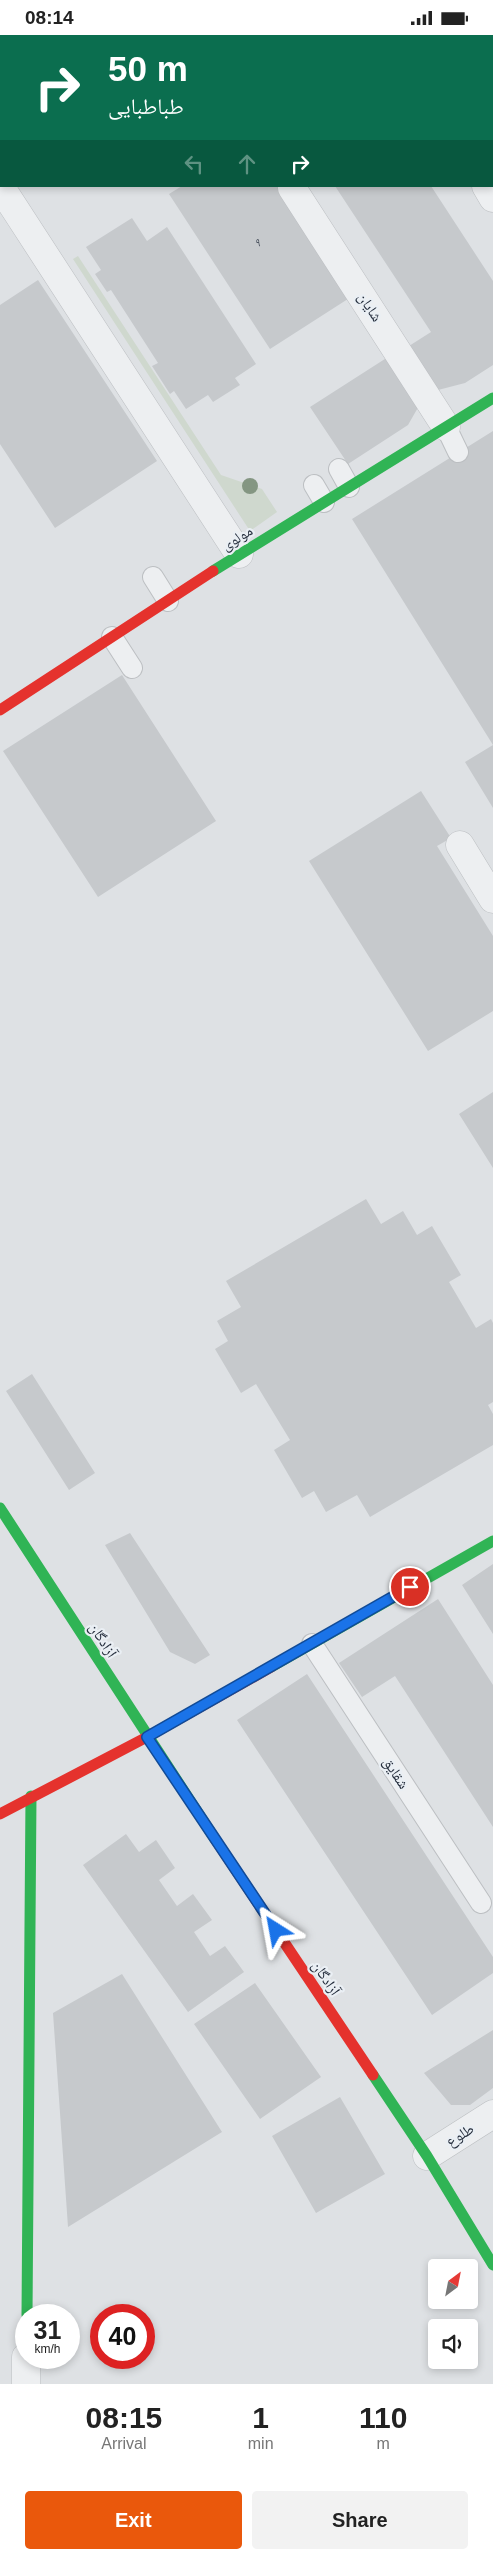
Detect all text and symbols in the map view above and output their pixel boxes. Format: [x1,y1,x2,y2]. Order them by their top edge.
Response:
text: 08:14 [25,7,74,28]
text: 50 m [108,49,188,88]
icon: right [25,55,90,120]
text: طباطبایی [108,94,184,119]
icon: left [180,150,208,178]
icon: ahead [233,150,261,178]
icon: right [286,150,314,178]
house number: ۹ [255,235,261,249]
street label: شایان [353,289,386,326]
street label: مولوی [218,521,257,555]
pin [389,1566,431,1608]
icon: arrive [396,1573,424,1601]
street label: آزادگان [84,1619,122,1662]
street label: شقایق [378,1754,413,1793]
position arrow [249,1903,301,1955]
street label: آزادگان [307,1957,345,2000]
street label: طلوع [443,2119,478,2151]
north arrow [428,2259,478,2309]
map controls [428,2259,478,2369]
speed limit sign: 40 [90,2304,155,2369]
text: 31 [34,2316,61,2344]
button: sound [428,2319,478,2369]
text: km/h [34,2342,61,2356]
text: 08:15 [86,2401,162,2434]
text: 1 [252,2401,269,2434]
text: 110 [359,2401,407,2434]
text: Arrival [101,2435,147,2452]
text: min [248,2435,274,2452]
text: m [377,2435,390,2452]
button: Exit [25,2491,242,2549]
button: Share [252,2491,468,2549]

